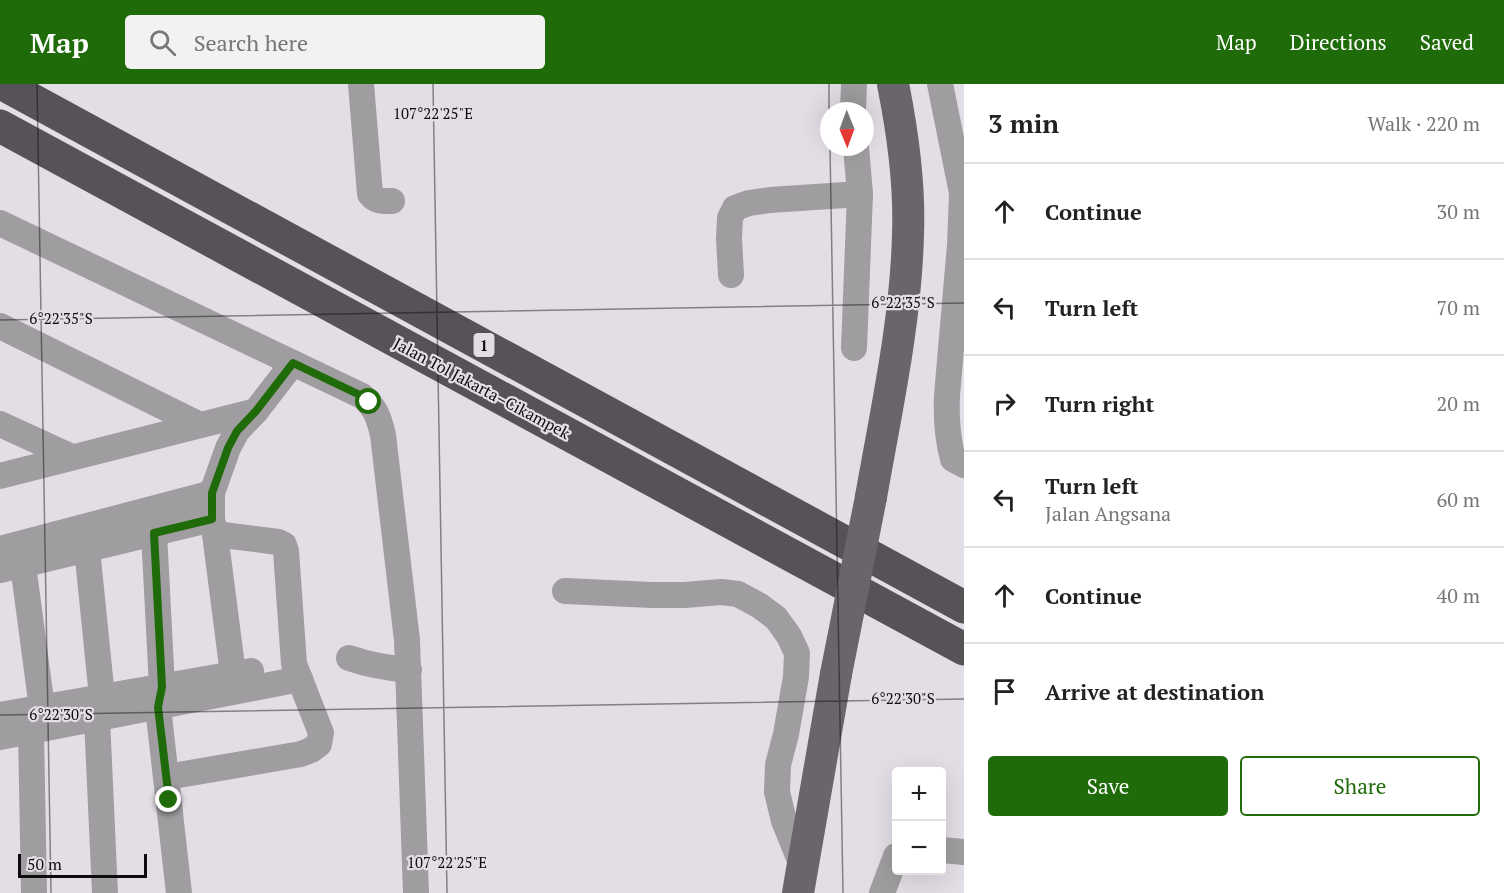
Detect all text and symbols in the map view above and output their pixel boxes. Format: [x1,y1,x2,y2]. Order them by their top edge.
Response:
search box [125,15,545,69]
text: Map [30,24,89,61]
icon: search [146,26,179,59]
text: Search here [194,28,308,57]
text: Map [1216,28,1257,56]
text: Directions [1290,28,1387,56]
text: Saved [1420,28,1474,56]
north arrow [820,102,874,156]
text: 107°22'25"E [393,103,473,123]
text: 3 min [988,106,1059,140]
text: Walk · 220 m [1368,110,1480,137]
icon: ahead [988,195,1021,228]
text: Continue [1045,197,1142,226]
text: 30 m [1437,198,1480,225]
icon: left [988,291,1021,324]
text: 6°22'35"S [871,292,935,312]
text: Turn left [1045,293,1138,322]
text: 70 m [1437,294,1480,321]
text: 6°22'35"S [29,308,93,328]
street label: Jalan Tol Jakarta–Cikampek [390,332,575,444]
road number: 1 [474,333,494,357]
icon: right [988,387,1021,420]
route start [355,388,381,414]
text: Turn right [1045,389,1154,418]
text: 20 m [1437,390,1480,417]
text: Turn left [1045,471,1138,500]
icon: left [988,483,1021,516]
text: 60 m [1437,486,1480,513]
text: Jalan Angsana [1045,500,1171,527]
icon: ahead [988,579,1021,612]
text: Continue [1045,581,1142,610]
text: 40 m [1437,582,1480,609]
icon: arrive [988,675,1021,708]
text: Arrive at destination [1045,677,1264,706]
text: 6°22'30"S [871,688,935,708]
text: 6°22'30"S [29,704,93,724]
button: Save [988,756,1228,816]
button: Share [1240,756,1480,816]
map controls [892,767,946,875]
button: + [892,767,946,821]
route end [155,786,181,812]
button: − [892,821,946,875]
scale bar [18,851,147,878]
text: 107°22'25"E [407,852,487,872]
text: 50 m [27,853,62,875]

